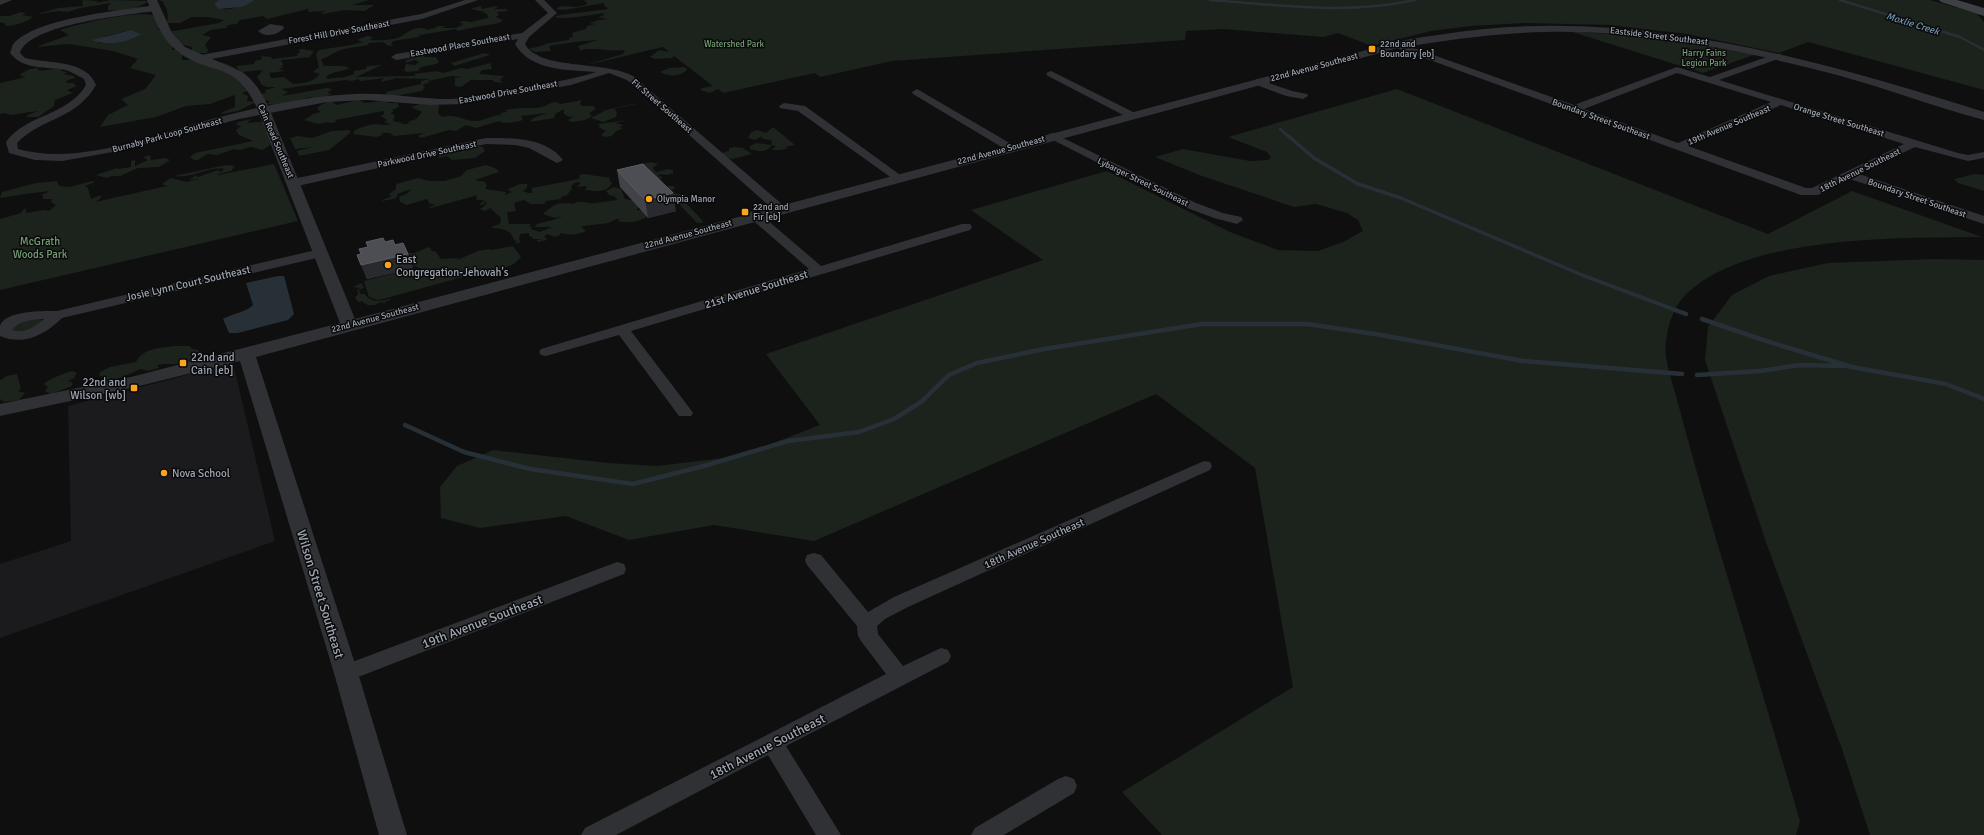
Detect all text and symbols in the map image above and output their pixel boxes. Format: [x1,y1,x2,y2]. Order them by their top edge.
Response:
water label: Moxlie Creek [1885,10,1942,38]
street label: Forest Hill Drive Southeast [288,18,390,47]
street label: Eastside Street Southeast [1609,25,1709,48]
street label: Eastwood Place Southeast [409,31,511,60]
park label: Watershed Park [704,39,765,50]
place label: 22nd and Boundary [eb] [1380,39,1434,60]
marker: 22nd and Boundary [eb] [1367,44,1377,54]
park label: Harry Fains Legion Park [1682,48,1727,69]
street label: 22nd Avenue Southeast [1269,50,1359,84]
street label: Fir Street Southeast [629,77,694,136]
street label: Eastwood Drive Southeast [458,78,558,107]
street label: Boundary Street Southeast [1550,97,1651,142]
street label: Orange Street Southeast [1792,101,1885,139]
street label: Cain Road Southeast [255,103,296,180]
street label: 19th Avenue Southeast [1686,103,1772,148]
street label: Burnaby Park Loop Southeast [111,116,223,155]
street label: 22nd Avenue Southeast [956,133,1046,167]
street label: Parkwood Drive Southeast [377,139,478,170]
street label: 18th Avenue Southeast [1818,146,1902,195]
street label: Lybarger Street Southeast [1096,156,1190,209]
street label: Boundary Street Southeast [1866,176,1967,220]
marker: Olympia Manor [644,194,654,204]
place label: Olympia Manor [657,194,716,205]
place label: 22nd and Fir [eb] [753,202,789,223]
marker: 22nd and Fir [eb] [740,207,750,217]
street label: 22nd Avenue Southeast [643,217,733,251]
park label: McGrath Woods Park [13,235,68,261]
place label: East Congregation-Jehovah's [396,253,509,279]
marker: East Congregation-Jehovah's [383,260,393,270]
street label: Josie Lynn Court Southeast [125,263,252,304]
street label: 21st Avenue Southeast [703,268,809,311]
street label: 22nd Avenue Southeast [330,301,420,335]
place label: 22nd and Cain [eb] [191,351,235,377]
marker: 22nd and Cain [eb] [178,358,188,368]
place label: 22nd and Wilson [wb] [70,376,126,402]
marker: 22nd and Wilson [wb] [129,383,139,393]
place label: Nova School [172,467,230,480]
marker: Nova School [159,468,169,478]
street label: 18th Avenue Southeast [982,515,1086,571]
street label: Wilson Street Southeast [293,528,347,661]
street label: 19th Avenue Southeast [420,591,545,652]
street label: 18th Avenue Southeast [707,710,829,783]

